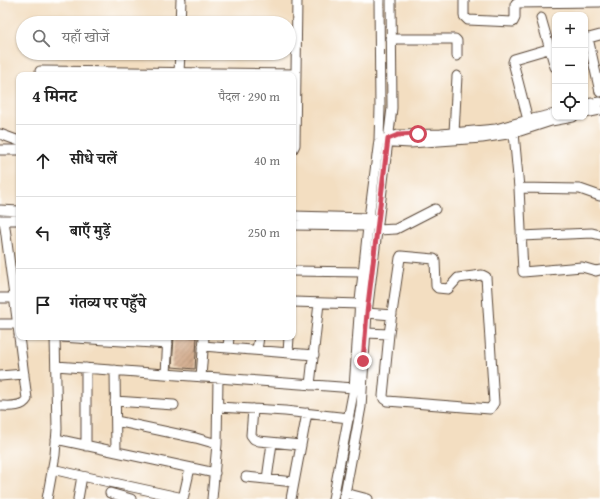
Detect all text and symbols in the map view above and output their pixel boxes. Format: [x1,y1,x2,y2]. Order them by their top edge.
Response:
map controls [552,12,588,120]
button: + [552,12,588,48]
search box [16,16,296,60]
text: यहाँ खोजें [62,26,109,47]
icon: search [30,27,52,49]
button: − [552,48,588,84]
text: 4 मिनट [32,83,77,108]
button: locate [552,84,588,120]
text: पैदल · 290 m [219,87,280,106]
route start [409,125,427,143]
text: सीधे चलें [70,148,117,169]
icon: ahead [32,150,54,172]
text: 40 m [254,151,280,170]
text: बाएँ मुड़ें [70,220,111,241]
icon: left [32,222,54,244]
text: 250 m [248,223,280,242]
text: गंतव्य पर पहुँचे [70,292,146,313]
icon: arrive [32,294,54,316]
route end [354,352,372,370]

